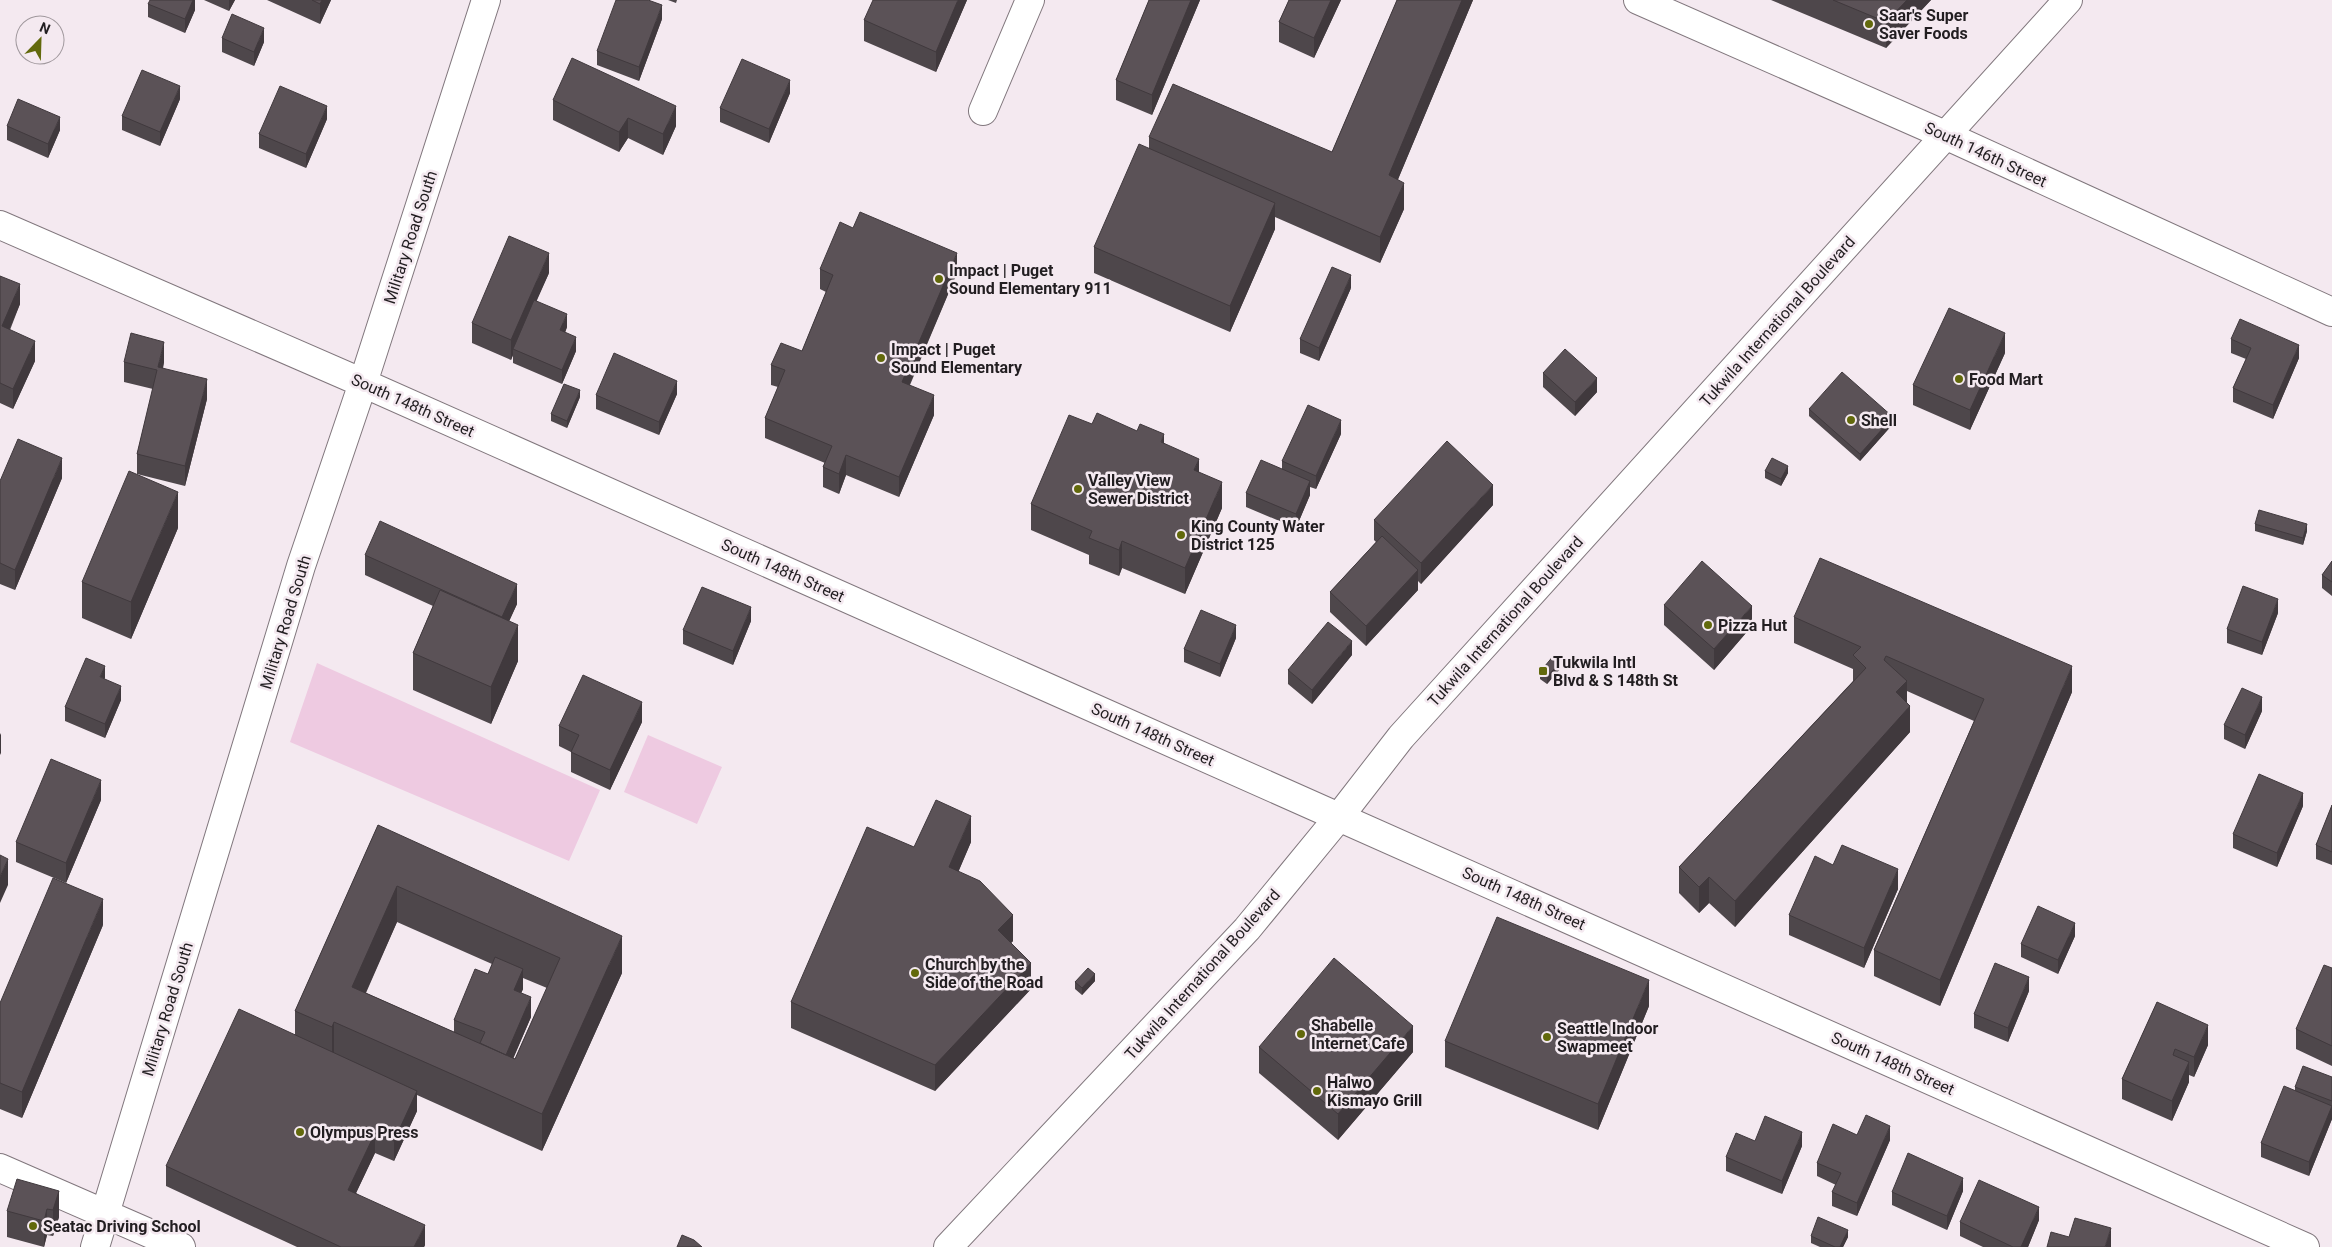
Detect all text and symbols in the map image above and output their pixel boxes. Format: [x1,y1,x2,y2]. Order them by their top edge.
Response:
place label: Saar's Super Saver Foods [1879,6,1968,43]
north arrow [15,15,65,65]
marker: Saar's Super Saver Foods [1863,18,1875,30]
text: N [37,19,53,37]
street label: South 146th Street [1922,118,2050,191]
street label: Military Road South [380,168,441,306]
street label: Tukwila International Boulevard [1696,232,1859,410]
place label: Impact | Puget Sound Elementary 911 [949,261,1112,298]
marker: Impact | Puget Sound Elementary 911 [933,273,945,285]
place label: Impact | Puget Sound Elementary [891,340,1023,377]
marker: Impact | Puget Sound Elementary [875,352,887,364]
street label: South 148th Street [348,370,477,441]
place label: Food Mart [1969,370,2043,389]
marker: Food Mart [1953,373,1965,385]
place label: Shell [1861,411,1897,430]
marker: Shell [1845,414,1857,426]
place label: Valley View Sewer District [1088,471,1189,508]
marker: Valley View Sewer District [1072,483,1084,495]
place label: King County Water District 125 [1191,517,1325,554]
marker: King County Water District 125 [1175,529,1187,541]
street label: Tukwila International Boulevard [1424,532,1587,710]
street label: South 148th Street [718,535,847,606]
street label: Military Road South [256,553,315,691]
place label: Pizza Hut [1718,616,1788,635]
marker: Pizza Hut [1702,619,1714,631]
place label: Tukwila Intl Blvd & S 148th St [1553,653,1679,690]
marker: Tukwila Intl Blvd & S 148th St [1537,665,1549,677]
street label: South 148th Street [1088,699,1217,770]
street label: South 148th Street [1459,863,1588,934]
street label: Tukwila International Boulevard [1121,885,1284,1063]
street label: Military Road South [138,940,197,1078]
place label: Church by the Side of the Road [925,955,1043,992]
marker: Church by the Side of the Road [909,967,921,979]
place label: Shabelle Internet Cafe [1311,1016,1405,1053]
place label: Seattle Indoor Swapmeet [1557,1019,1658,1056]
marker: Shabelle Internet Cafe [1295,1028,1307,1040]
street label: South 148th Street [1828,1028,1957,1099]
marker: Seattle Indoor Swapmeet [1541,1031,1553,1043]
place label: Halwo Kismayo Grill [1327,1073,1422,1110]
marker: Halwo Kismayo Grill [1311,1085,1323,1097]
place label: Olympus Press [310,1123,418,1142]
marker: Olympus Press [294,1126,306,1138]
place label: Seatac Driving School [43,1217,201,1236]
marker: Seatac Driving School [27,1220,39,1232]

